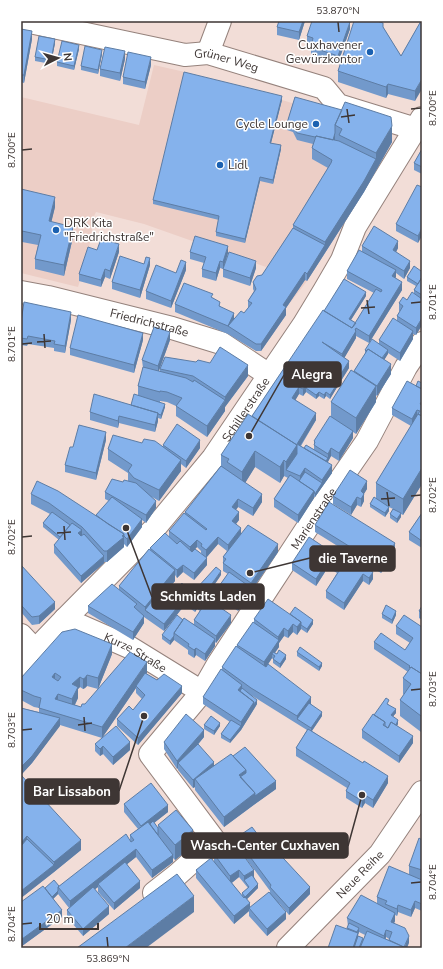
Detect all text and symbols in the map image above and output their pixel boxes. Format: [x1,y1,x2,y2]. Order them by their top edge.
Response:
text: 53.870°N [316,4,360,18]
place label: Cuxhavener Gewürzkontor [286,37,363,67]
north arrow [38,38,78,78]
street label: Grüner Weg [194,45,261,76]
marker: Cuxhavener Gewürzkontor [365,47,375,57]
text: N [60,52,75,62]
text: 8.700°E [426,90,440,126]
place label: Cycle Lounge [236,116,308,132]
marker: Cycle Lounge [311,119,321,129]
text: 8.700°E [5,132,19,168]
place label: Lidl [228,157,248,173]
marker: Lidl [215,160,225,170]
place label: DRK Kita "Friedrichstraße" [64,215,154,245]
marker: DRK Kita "Friedrichstraße" [51,225,61,235]
text: 8.701°E [426,284,440,320]
street label: Friedrichstraße [108,305,191,341]
text: 8.701°E [5,326,19,362]
callout: Alegra [284,362,341,387]
text: Alegra [292,366,332,384]
street label: Schillerstraße [218,374,273,445]
text: 8.702°E [426,477,440,513]
street label: Marienstraße [287,485,340,553]
text: 8.702°E [5,519,19,555]
callout: die Taverne [310,546,395,571]
text: die Taverne [318,550,388,568]
callout: Schmidts Laden [152,584,264,609]
text: Schmidts Laden [160,588,256,606]
street label: Kurze Straße [101,629,170,676]
text: 8.703°E [426,671,440,707]
text: 8.703°E [5,712,19,748]
callout: Bar Lissabon [25,779,119,804]
text: Bar Lissabon [33,783,111,801]
callout: Wasch-Center Cuxhaven [182,833,348,858]
text: Wasch-Center Cuxhaven [190,837,340,855]
street label: Neue Reihe [333,847,387,902]
text: 8.704°E [426,864,440,900]
scale bar [40,905,98,931]
text: 8.704°E [5,906,19,942]
text: 20 m [46,911,74,927]
text: 53.869°N [86,952,130,966]

